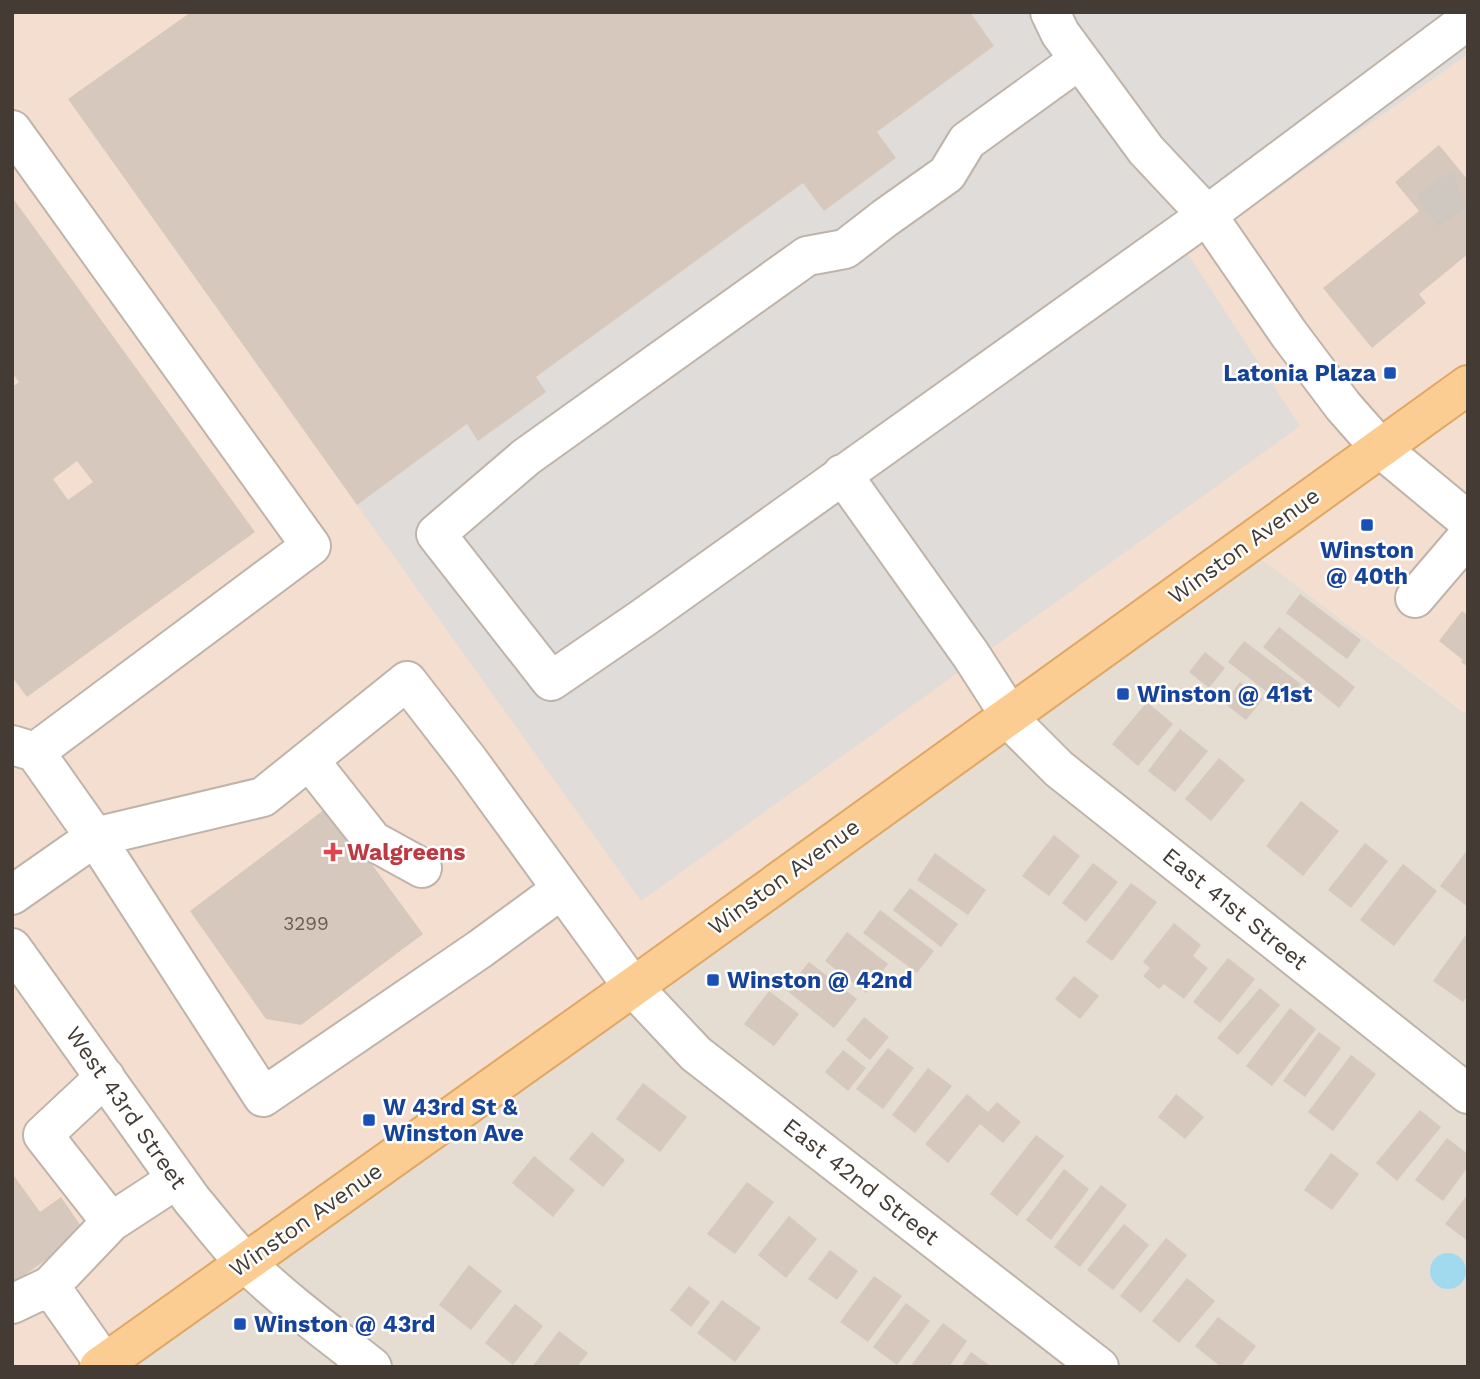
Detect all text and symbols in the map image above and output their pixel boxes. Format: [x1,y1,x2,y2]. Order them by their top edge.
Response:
place label: Latonia Plaza [1223,360,1377,387]
marker: Latonia Plaza [1382,365,1398,381]
street label: Winston Avenue [1163,482,1325,610]
marker: Winston @ 40th [1359,517,1375,533]
place label: Winston @ 40th [1320,537,1414,590]
place label: Winston @ 41st [1137,681,1312,708]
marker: Winston @ 41st [1115,686,1131,702]
street label: Winston Avenue [703,813,865,941]
place label: Walgreens [347,839,466,866]
street label: East 41st Street [1157,842,1313,976]
marker: Walgreens [325,844,341,860]
house number: 3299 [283,912,329,935]
place label: Winston @ 42nd [727,967,913,994]
marker: Winston @ 42nd [705,972,721,988]
street label: West 43rd Street [60,1022,192,1195]
place label: W 43rd St & Winston Ave [383,1094,524,1147]
marker: W 43rd St & Winston Ave [361,1112,377,1128]
street label: East 42nd Street [778,1113,945,1251]
street label: Winston Avenue [224,1157,388,1283]
place label: Winston @ 43rd [254,1311,435,1338]
marker: Winston @ 43rd [232,1316,248,1332]

